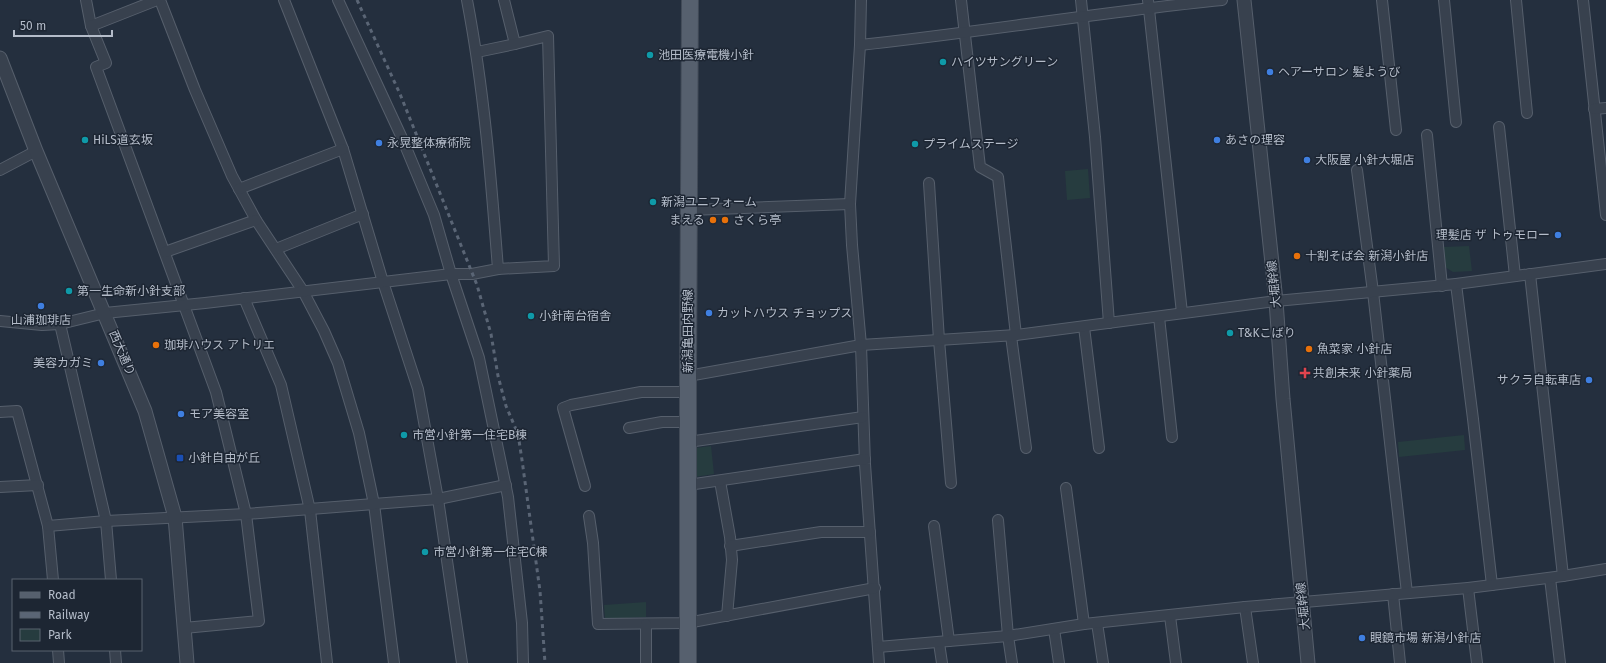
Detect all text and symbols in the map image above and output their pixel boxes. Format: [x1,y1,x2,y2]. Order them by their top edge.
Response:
scale bar [14,12,112,38]
text: 50 m [20,19,46,33]
place label: 池田医療電機小針 [658,48,754,62]
marker: 池田医療電機小針 [645,50,655,60]
place label: ハイツサングリーン [951,55,1058,69]
marker: ハイツサングリーン [938,57,948,67]
place label: ヘアーサロン 髪ようび [1278,65,1400,79]
marker: ヘアーサロン 髪ようび [1265,67,1275,77]
place label: HiLS道玄坂 [93,133,153,147]
place label: あさの理容 [1225,133,1285,147]
marker: HiLS道玄坂 [80,135,90,145]
marker: あさの理容 [1212,135,1222,145]
place label: 永晃整体療術院 [387,136,471,150]
place label: プライムステージ [923,137,1019,151]
marker: 永晃整体療術院 [374,138,384,148]
marker: プライムステージ [910,139,920,149]
place label: 大阪屋 小針大堀店 [1315,153,1414,167]
marker: 大阪屋 小針大堀店 [1302,155,1312,165]
place label: 新潟ユニフォーム [661,195,757,209]
marker: 新潟ユニフォーム [648,197,658,207]
place label: まえる [669,213,705,227]
place label: さくら亭 [733,213,781,227]
marker: まえる [708,215,718,225]
marker: さくら亭 [720,215,730,225]
place label: 理髪店 ザ トゥモロー [1436,228,1550,242]
marker: 理髪店 ザ トゥモロー [1553,230,1563,240]
place label: 十割そば会 新潟小針店 [1305,249,1428,263]
marker: 十割そば会 新潟小針店 [1292,251,1302,261]
street label: 大堀幹線 [1265,259,1283,309]
place label: 第一生命新小針支部 [77,284,185,298]
marker: 第一生命新小針支部 [64,286,74,296]
street label: 新潟亀田内野線 [681,289,695,373]
marker: 山浦珈琲店 [36,301,46,311]
place label: カットハウス チョップス [717,306,852,320]
marker: カットハウス チョップス [704,308,714,318]
place label: 小針南台宿舎 [539,309,611,323]
marker: 小針南台宿舎 [526,311,536,321]
place label: 山浦珈琲店 [11,313,71,327]
place label: T&Kこばり [1238,326,1296,340]
street label: 西大通り [106,328,138,378]
marker: T&Kこばり [1225,328,1235,338]
place label: 珈琲ハウス アトリエ [164,338,275,352]
marker: 珈琲ハウス アトリエ [151,340,161,350]
place label: 魚菜家 小針店 [1317,342,1392,356]
marker: 魚菜家 小針店 [1304,344,1314,354]
place label: 美容カガミ [33,356,93,370]
marker: 美容カガミ [96,358,106,368]
place label: 共創未来 小針薬局 [1313,366,1412,380]
marker: 共創未来 小針薬局 [1300,368,1310,378]
place label: サクラ自転車店 [1497,373,1581,387]
marker: サクラ自転車店 [1584,375,1594,385]
place label: モア美容室 [189,407,249,421]
marker: モア美容室 [176,409,186,419]
place label: 市営小針第一住宅B棟 [412,428,527,442]
marker: 市営小針第一住宅B棟 [399,430,409,440]
place label: 小針自由が丘 [188,451,260,465]
marker: 小針自由が丘 [175,453,185,463]
place label: 市営小針第一住宅C棟 [433,545,548,559]
marker: 市営小針第一住宅C棟 [420,547,430,557]
legend [12,579,142,651]
street label: 大堀幹線 [1294,581,1312,631]
text: Road [48,588,76,602]
text: Railway [48,608,89,622]
text: Park [48,628,72,642]
place label: 眼鏡市場 新潟小針店 [1370,631,1481,645]
marker: 眼鏡市場 新潟小針店 [1357,633,1367,643]

